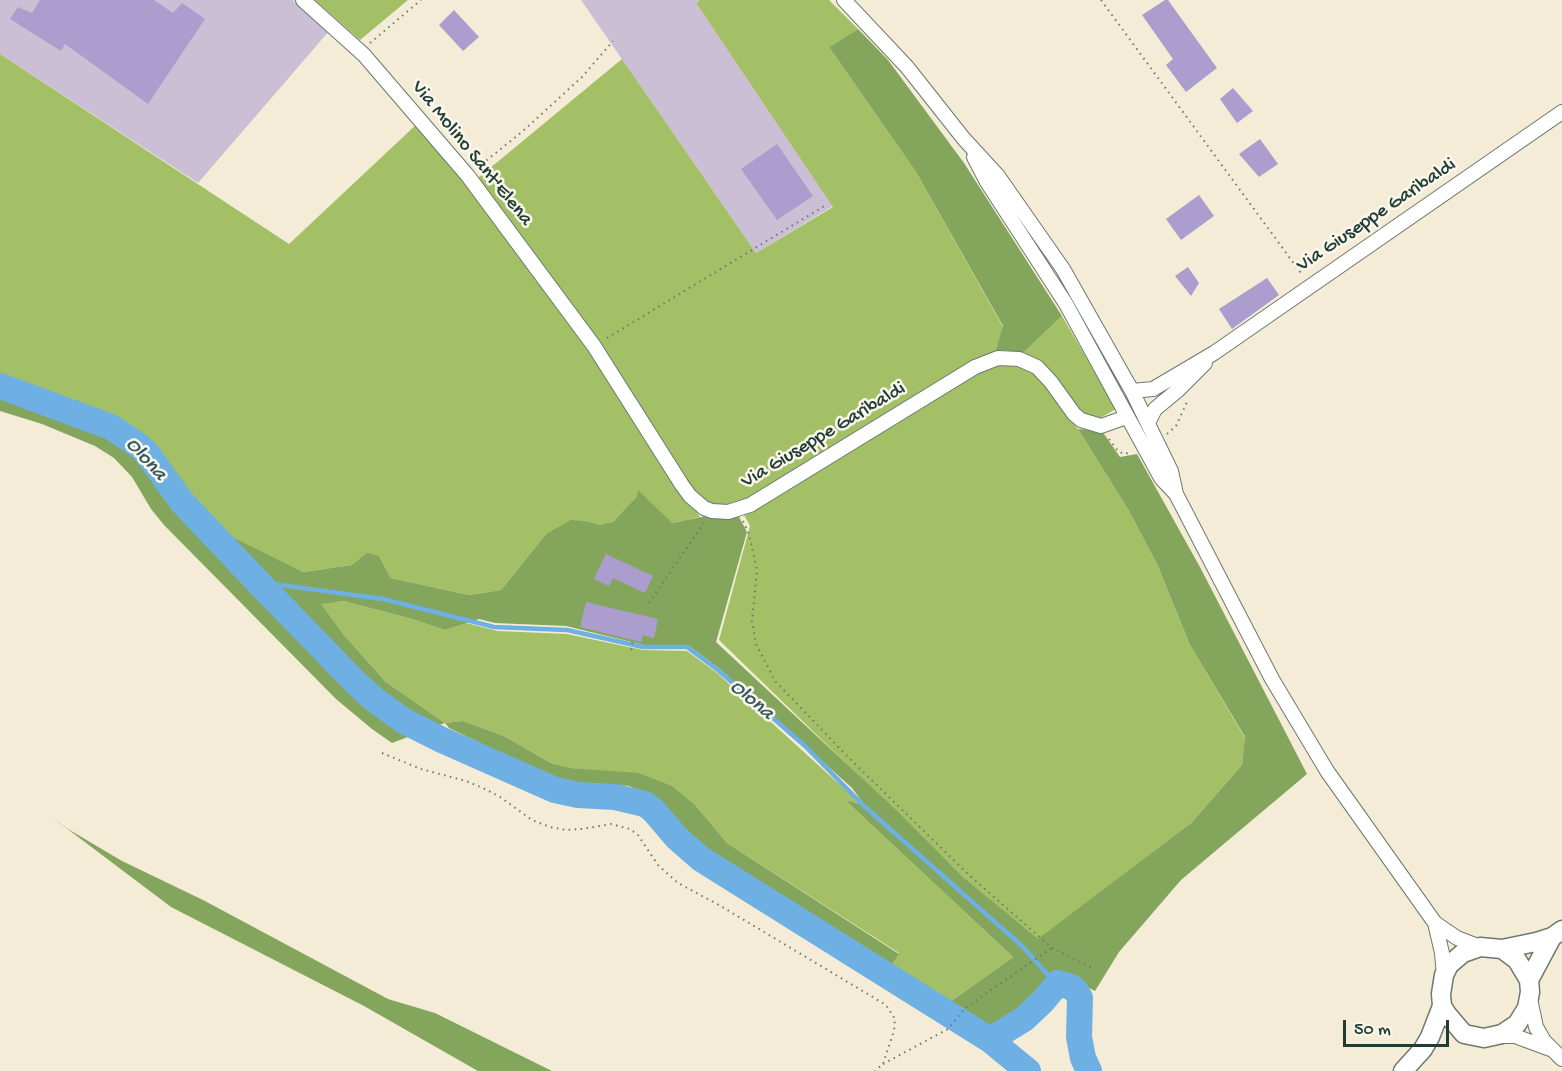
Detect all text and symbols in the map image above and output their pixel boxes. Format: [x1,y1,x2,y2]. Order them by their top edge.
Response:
street label: Via Molino Sant'Elena [405,77,537,231]
street label: Via Giuseppe Garibaldi [1293,154,1461,278]
street label: Via Giuseppe Garibaldi [738,377,910,495]
water label: Olona [119,433,171,487]
water label: Olona [724,675,778,727]
scale bar [1346,1008,1452,1046]
text: 50 m [1354,1020,1391,1041]

